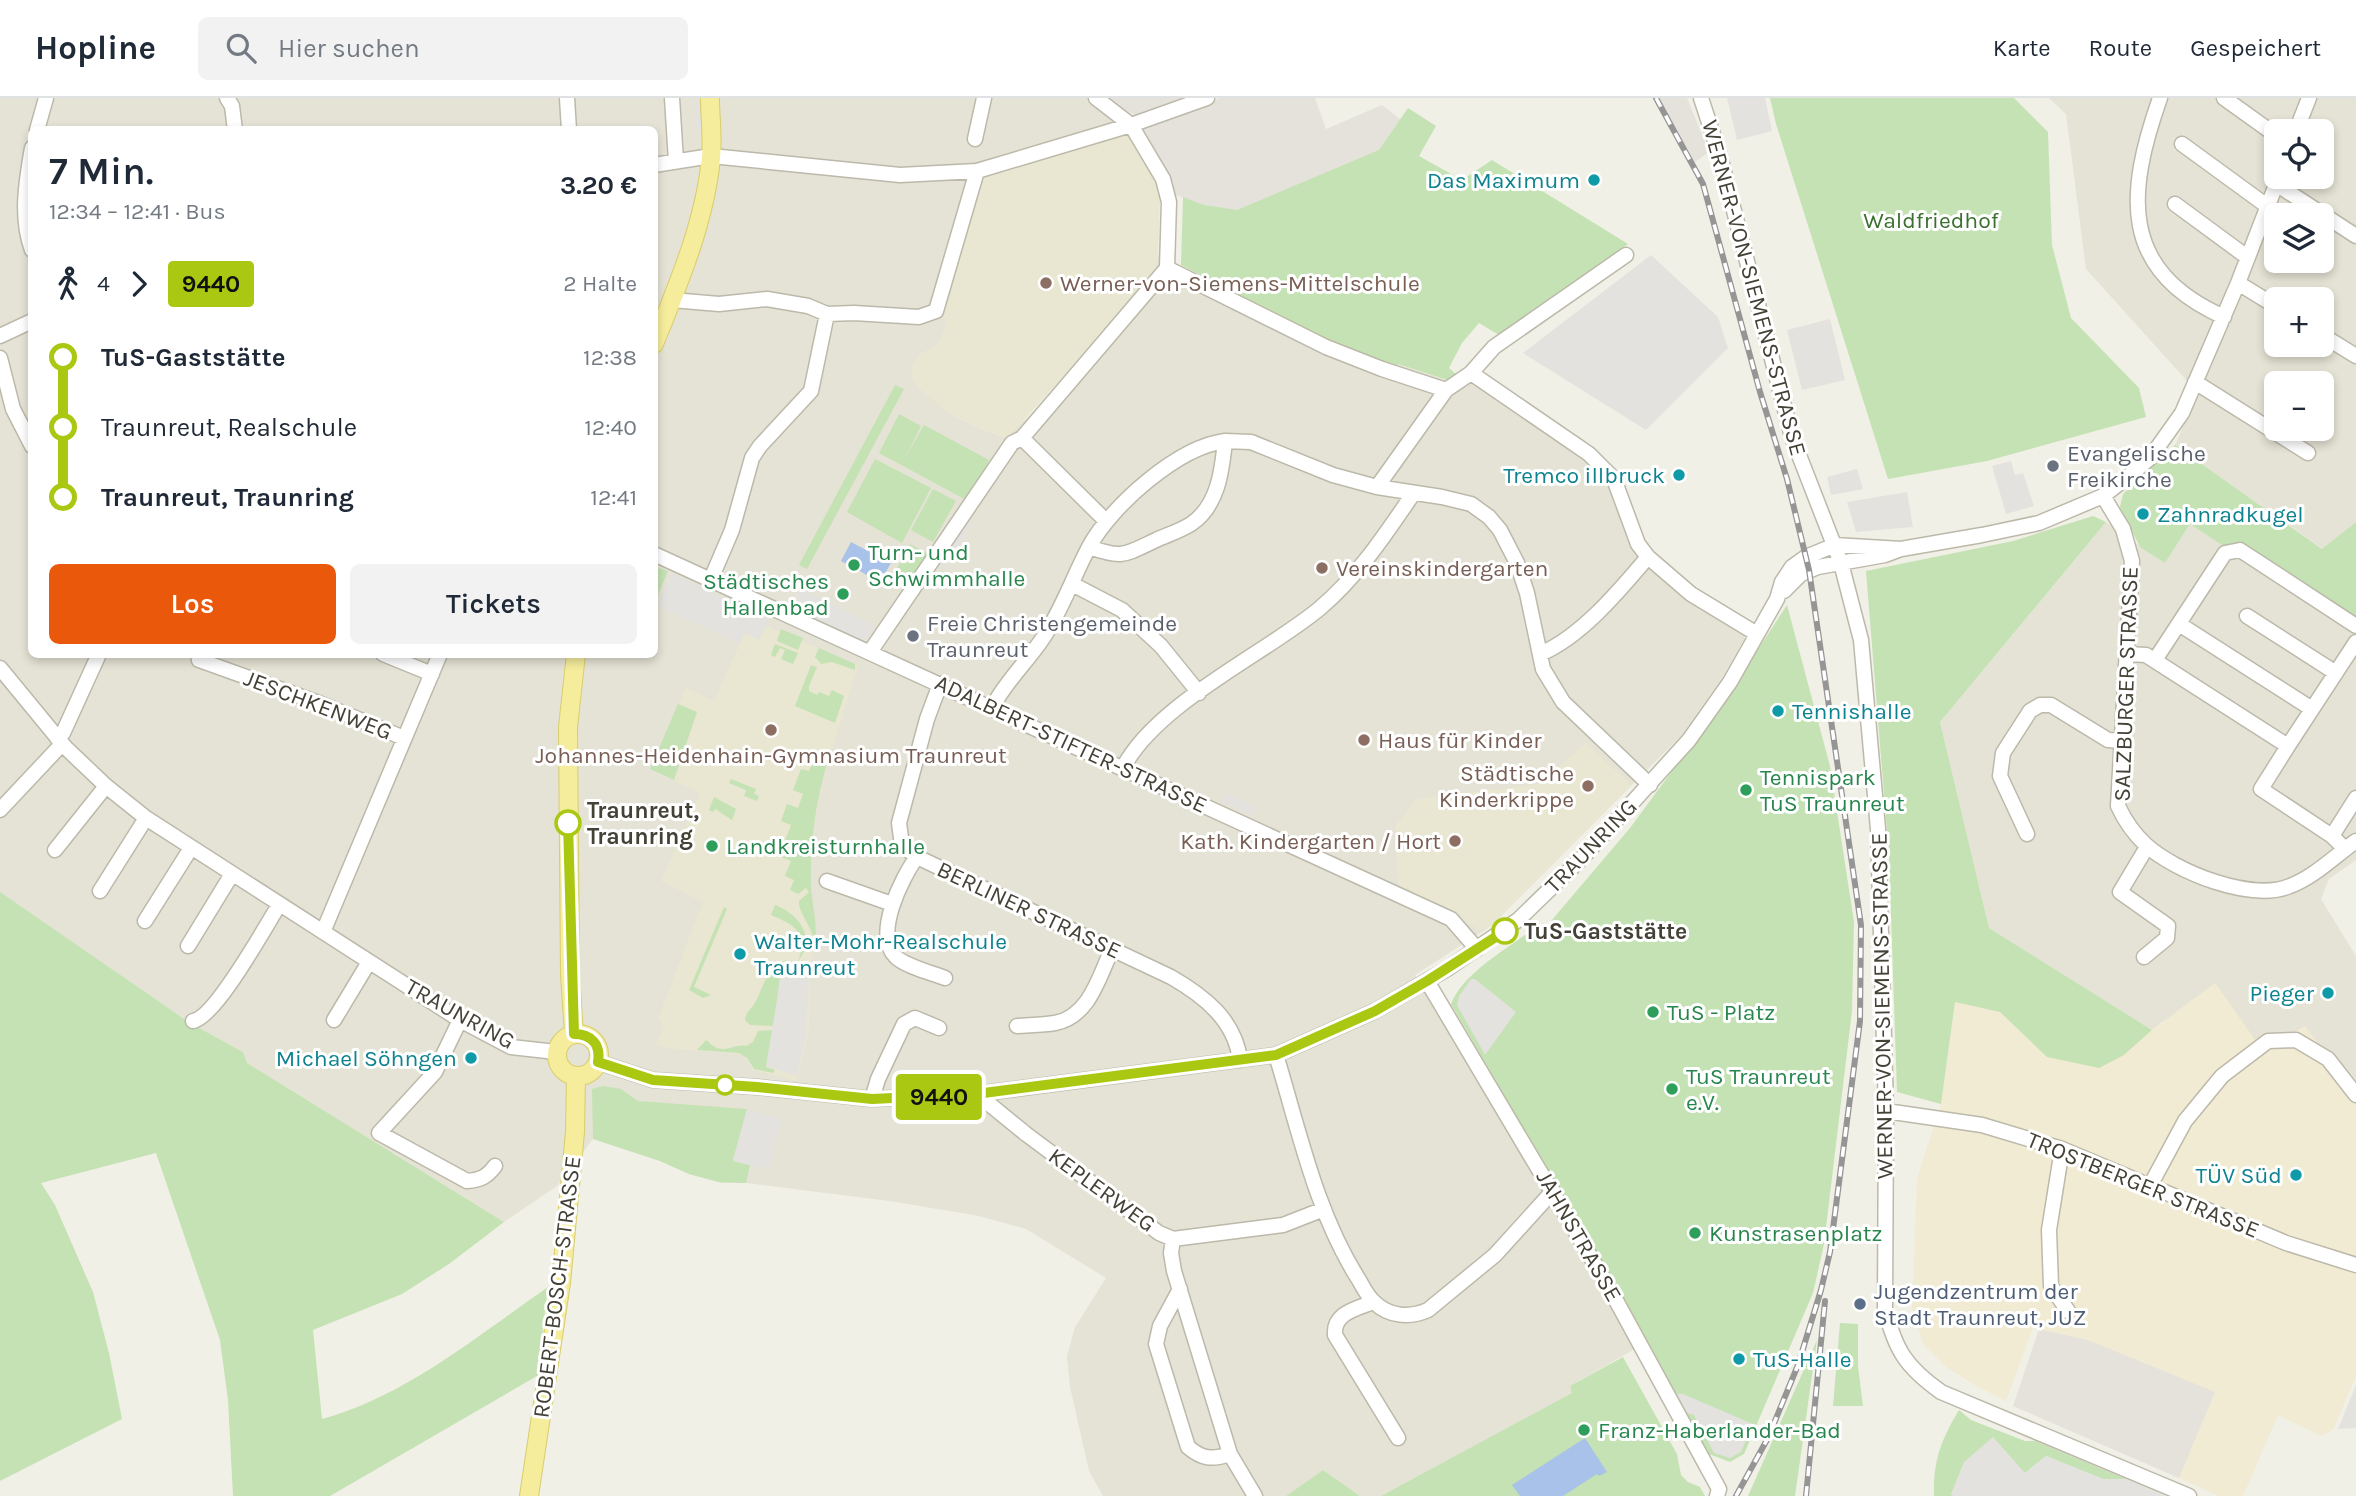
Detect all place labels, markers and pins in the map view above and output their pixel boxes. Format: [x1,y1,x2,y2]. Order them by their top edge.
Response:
place label: Das Maximum [1427,167,1580,194]
marker: Das Maximum [1586,172,1602,188]
place label: Werner-von-Siemens-Mittelschule [1060,270,1420,297]
marker: Werner-von-Siemens-Mittelschule [1038,275,1054,291]
place label: Evangelische Freikirche [2067,440,2206,493]
marker: Evangelische Freikirche [2045,458,2061,474]
place label: Tremco illbruck [1503,462,1665,489]
marker: Tremco illbruck [1671,467,1687,483]
place label: Zahnradkugel [2157,501,2304,528]
marker: Zahnradkugel [2135,506,2151,522]
place label: Turn- und Schwimmhalle [868,539,1025,592]
place label: Vereinskindergarten [1336,555,1548,582]
marker: Turn- und Schwimmhalle [846,557,862,573]
marker: Vereinskindergarten [1314,560,1330,576]
place label: Städtisches Hallenbad [703,568,829,621]
marker: Städtisches Hallenbad [835,586,851,602]
place label: Freie Christengemeinde Traunreut [927,610,1177,663]
marker: Freie Christengemeinde Traunreut [905,628,921,644]
place label: Tennishalle [1792,698,1912,725]
marker: Tennishalle [1770,703,1786,719]
marker: Johannes-Heidenhain-Gymnasium Traunreut [763,722,779,738]
place label: Haus für Kinder [1378,727,1542,754]
marker: Haus für Kinder [1356,732,1372,748]
place label: Johannes-Heidenhain-Gymnasium Traunreut [535,742,1007,769]
place label: Städtische Kinderkrippe [1439,760,1574,813]
place label: Tennispark TuS Traunreut [1760,764,1905,817]
marker: Städtische Kinderkrippe [1580,778,1596,794]
marker: Tennispark TuS Traunreut [1738,782,1754,798]
place label: Traunreut, Traunring [587,797,699,850]
marker: Traunreut, Traunring [555,810,581,836]
place label: Kath. Kindergarten / Hort [1180,828,1441,855]
place label: Landkreisturnhalle [726,833,925,860]
marker: Kath. Kindergarten / Hort [1447,833,1463,849]
marker: Landkreisturnhalle [704,838,720,854]
marker: TuS-Gaststätte [1492,918,1518,944]
place label: TuS-Gaststätte [1524,918,1687,945]
place label: Walter-Mohr-Realschule Traunreut [754,928,1007,981]
marker: Walter-Mohr-Realschule Traunreut [732,946,748,962]
place label: Pieger [2249,980,2315,1007]
marker: Pieger [2320,985,2336,1001]
place label: TuS - Platz [1667,999,1775,1026]
marker: TuS - Platz [1645,1004,1661,1020]
place label: Michael Söhngen [276,1045,457,1072]
marker: Michael Söhngen [463,1050,479,1066]
place label: TuS Traunreut e.V. [1686,1063,1831,1116]
unlabelled marker [715,1075,735,1095]
marker: TuS Traunreut e.V. [1664,1081,1680,1097]
place label: TÜV Süd [2196,1162,2282,1189]
marker: TÜV Süd [2288,1167,2304,1183]
place label: Kunstrasenplatz [1709,1220,1882,1247]
marker: Kunstrasenplatz [1687,1225,1703,1241]
place label: Jugendzentrum der Stadt Traunreut, JUZ [1874,1278,2086,1331]
marker: Jugendzentrum der Stadt Traunreut, JUZ [1852,1296,1868,1312]
place label: TuS-Halle [1753,1346,1852,1373]
marker: TuS-Halle [1731,1351,1747,1367]
place label: Franz-Haberlander-Bad [1598,1417,1841,1444]
marker: Franz-Haberlander-Bad [1576,1422,1592,1438]

